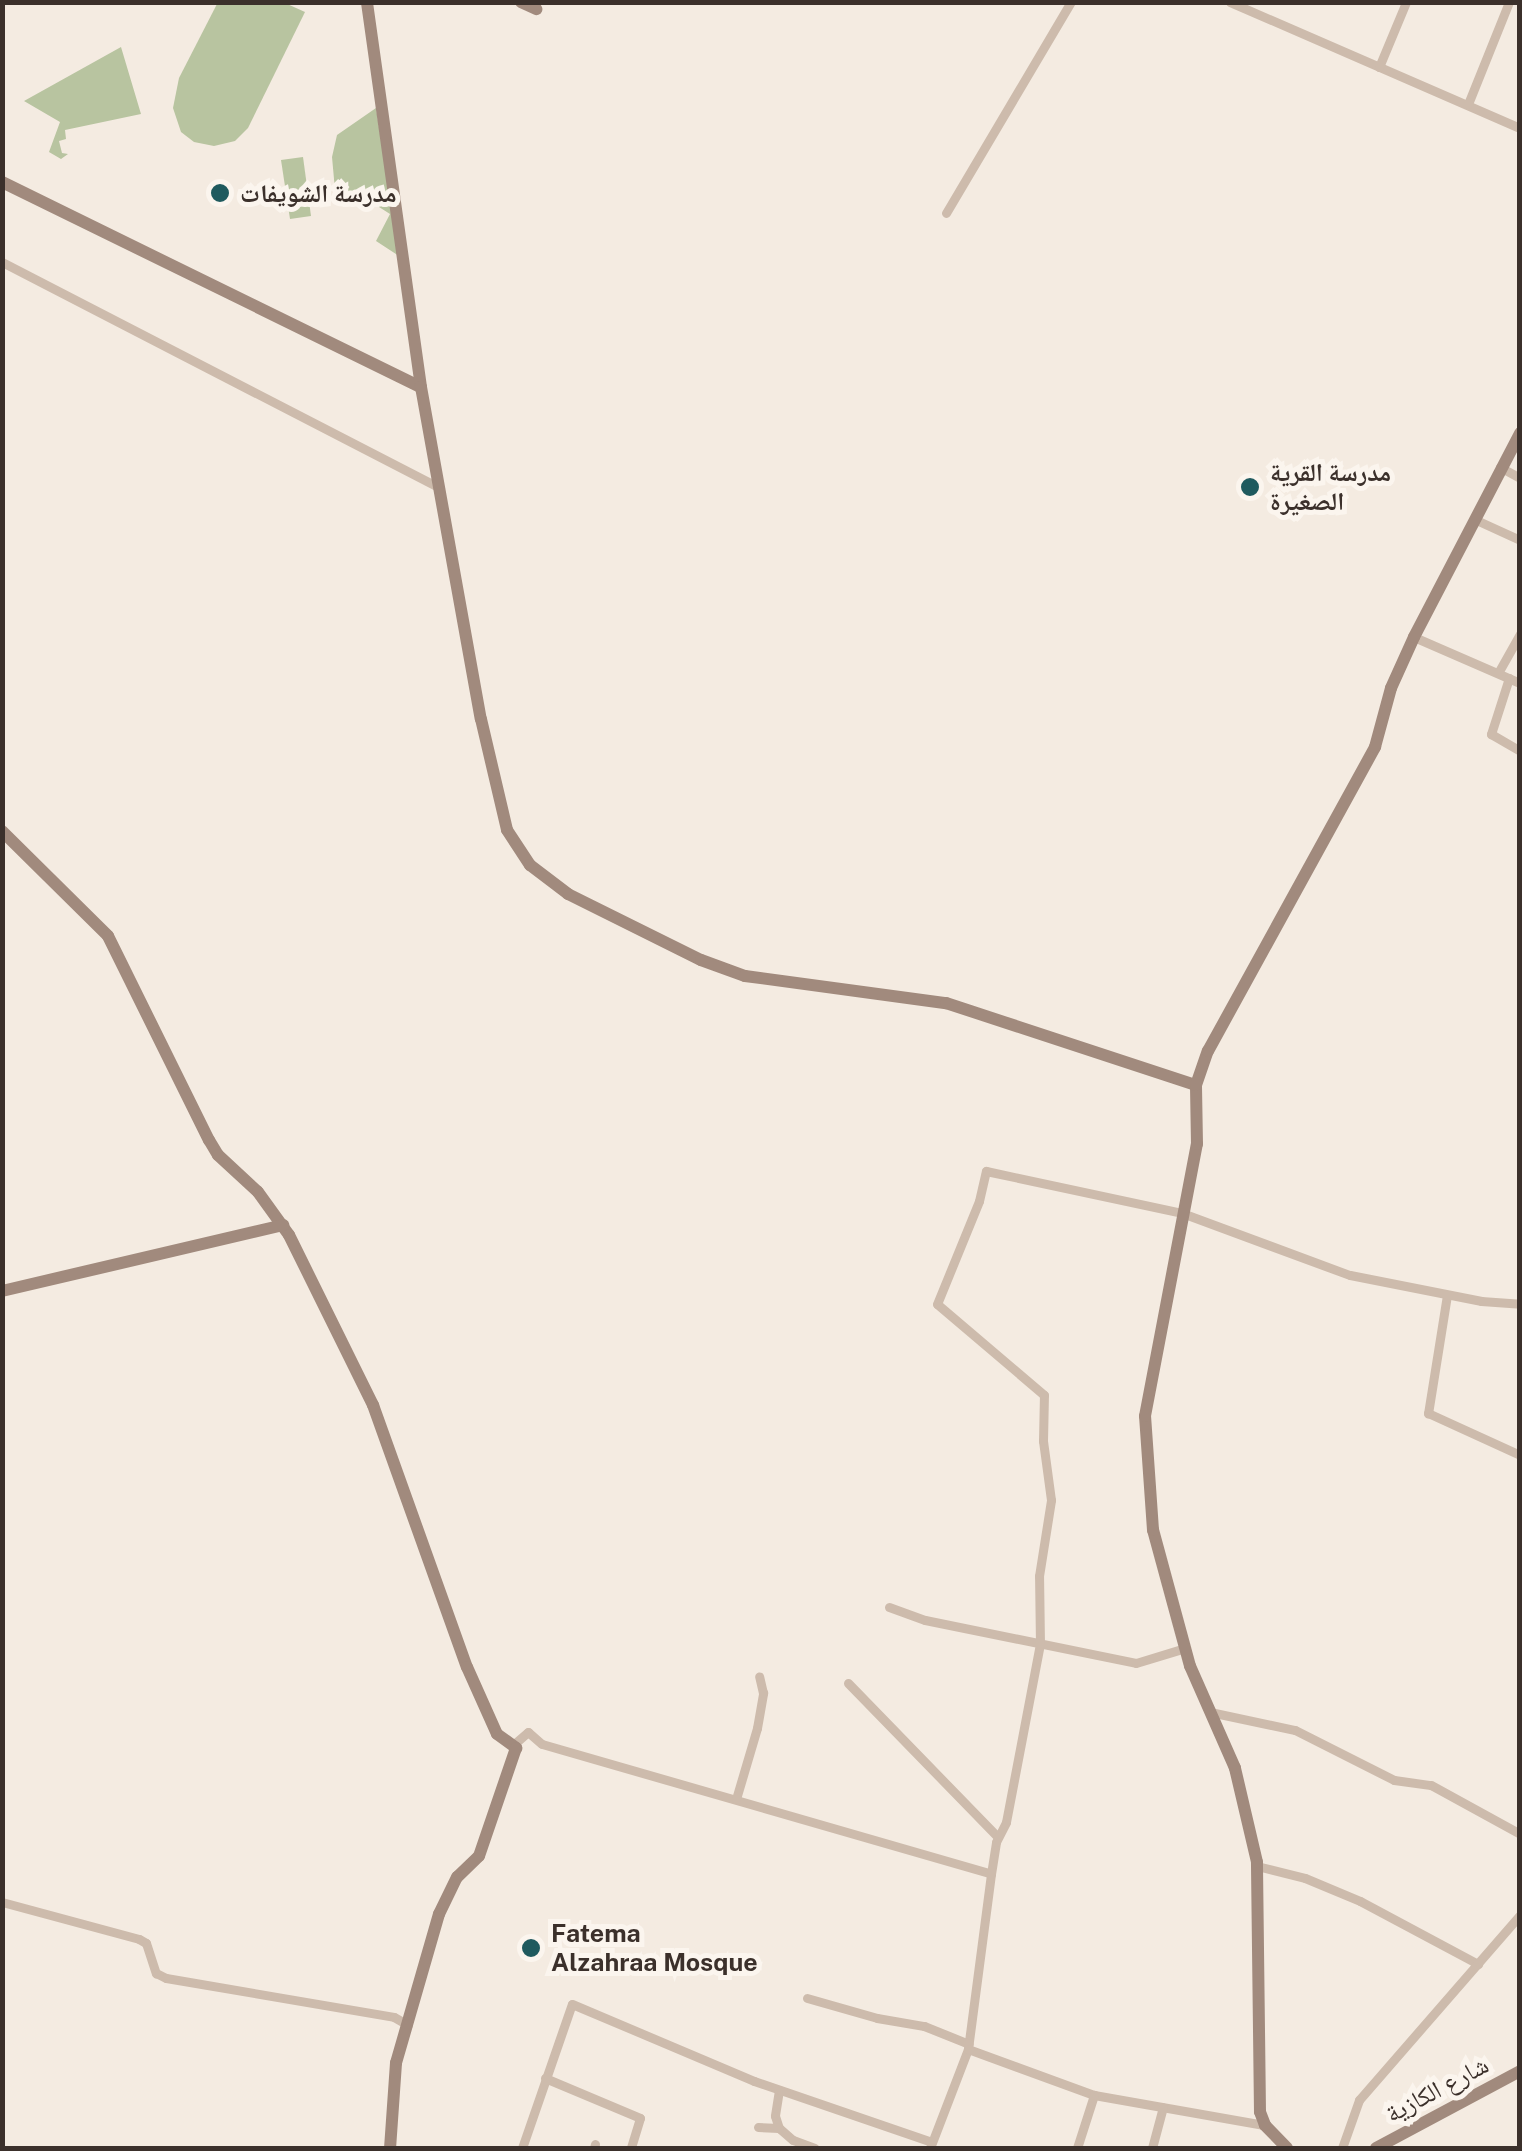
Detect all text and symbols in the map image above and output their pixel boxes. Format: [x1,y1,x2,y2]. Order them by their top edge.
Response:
place label: مدرسة الشويفات [240,178,397,208]
marker: مدرسة الشويفات [209,182,231,204]
place label: مدرسة القرية الصغيرة [1270,458,1391,517]
marker: مدرسة القرية الصغيرة [1239,476,1261,498]
place label: Fatema Alzahraa Mosque [551,1919,758,1978]
marker: Fatema Alzahraa Mosque [520,1937,542,1959]
street label: شارع الكازية [1380,2049,1494,2129]

